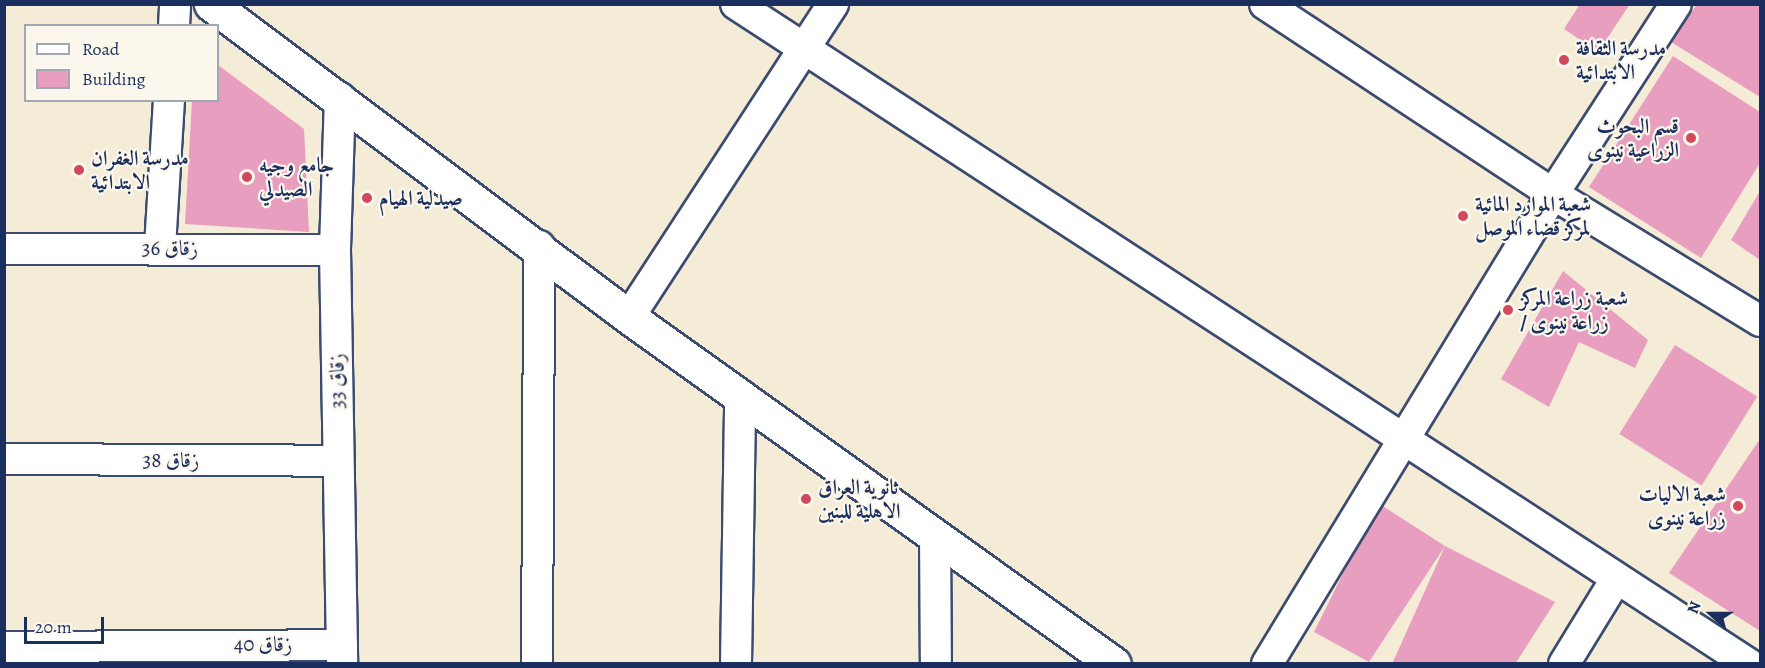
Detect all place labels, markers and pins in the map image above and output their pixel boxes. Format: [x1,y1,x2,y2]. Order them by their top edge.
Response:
place label: مدرسة الثقافة الابتدائية [1576,35,1666,85]
marker: مدرسة الثقافة الابتدائية [1557,53,1571,67]
place label: قسم البحوث الزراعية نينوى [1587,113,1679,163]
marker: قسم البحوث الزراعية نينوى [1684,131,1698,145]
place label: مدرسة الغفران الابتدائية [91,145,189,195]
place label: جامع وجيه الصيدلي [259,152,334,202]
marker: مدرسة الغفران الابتدائية [72,163,86,177]
marker: جامع وجيه الصيدلي [240,170,254,184]
place label: صيدلية الهيام [379,185,463,211]
marker: صيدلية الهيام [360,191,374,205]
place label: شعبة الموارد المائية لمركز قضاء الموصل [1475,191,1591,241]
marker: شعبة الموارد المائية لمركز قضاء الموصل [1456,209,1470,223]
place label: شعبة زراعة المركز / زراعة نينوى [1520,285,1628,335]
marker: شعبة زراعة المركز / زراعة نينوى [1501,303,1515,317]
place label: ثانوية العراق الاهلية للبنين [818,474,900,524]
place label: شعبة الاليات زراعة نينوى [1639,481,1726,531]
marker: ثانوية العراق الاهلية للبنين [799,492,813,506]
marker: شعبة الاليات زراعة نينوى [1731,499,1745,513]

